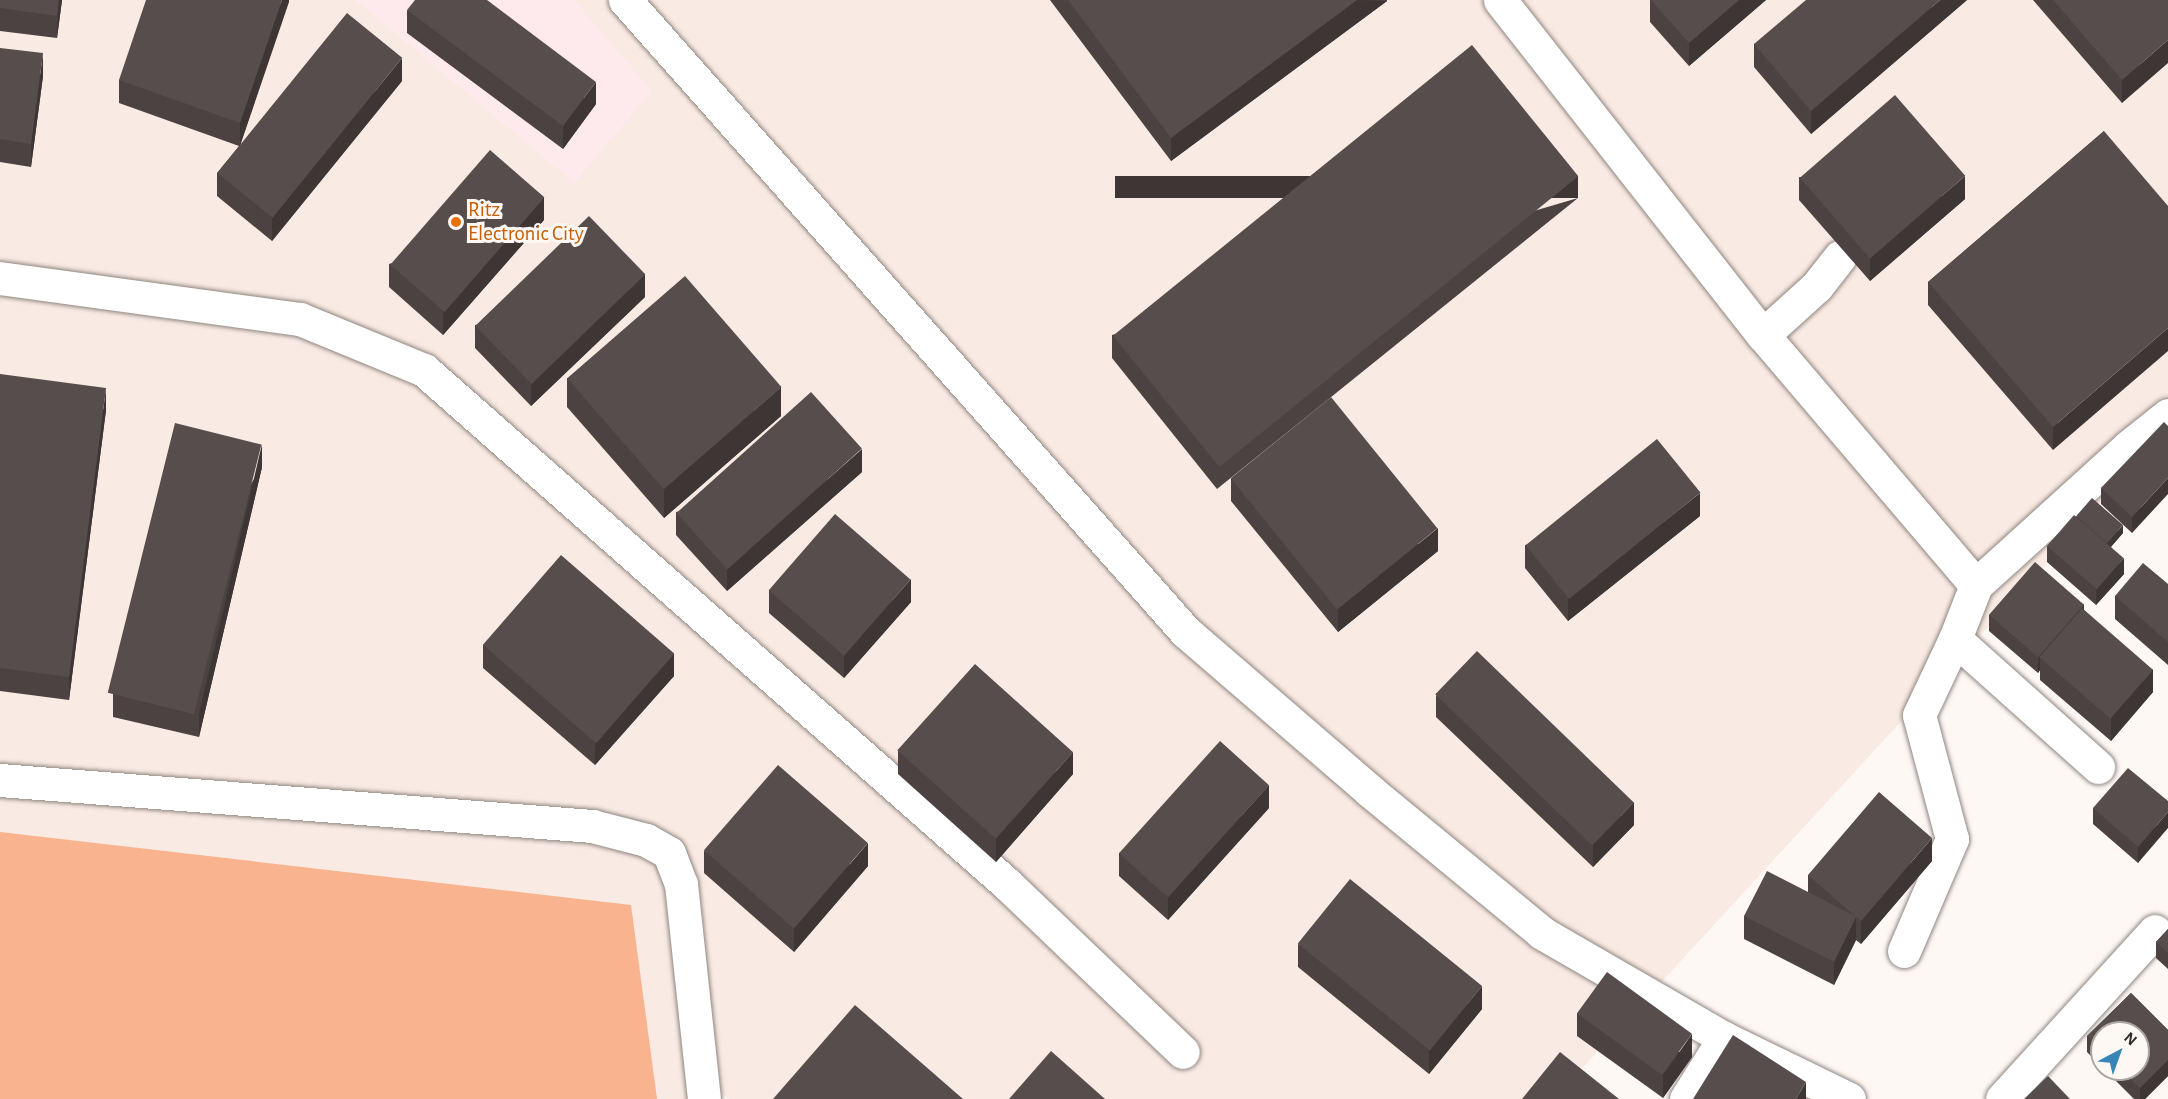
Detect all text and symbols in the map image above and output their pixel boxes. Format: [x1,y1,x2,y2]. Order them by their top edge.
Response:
place label: Ritz Electronic City [468,197,584,247]
marker: Ritz Electronic City [449,215,463,229]
north arrow [2090,1021,2150,1081]
text: N [2121,1029,2140,1049]

